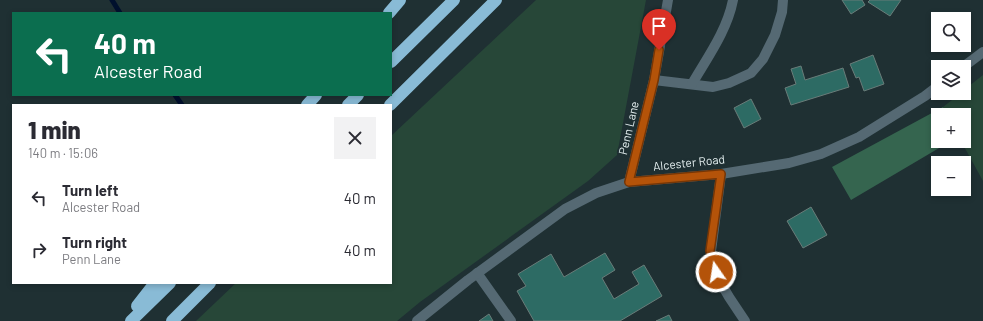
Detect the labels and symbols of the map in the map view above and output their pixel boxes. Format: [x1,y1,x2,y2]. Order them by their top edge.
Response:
pin [642,9,676,50]
street label: Penn Lane [615,100,641,156]
street label: Alcester Road [652,151,726,173]
position arrow [695,251,737,293]

